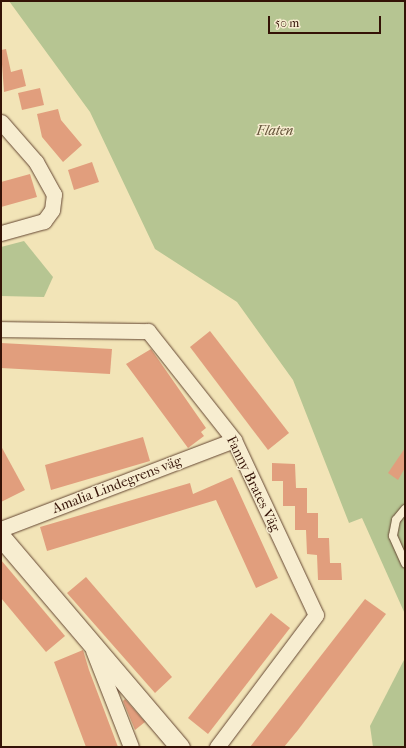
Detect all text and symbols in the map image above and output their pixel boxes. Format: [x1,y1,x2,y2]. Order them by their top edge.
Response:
scale bar [270,8,383,34]
text: 50 m [275,16,299,30]
park label: Flaten [257,123,293,139]
street label: Fanny Brates Väg [222,433,284,535]
street label: Amalia Lindegrens väg [50,453,184,517]

